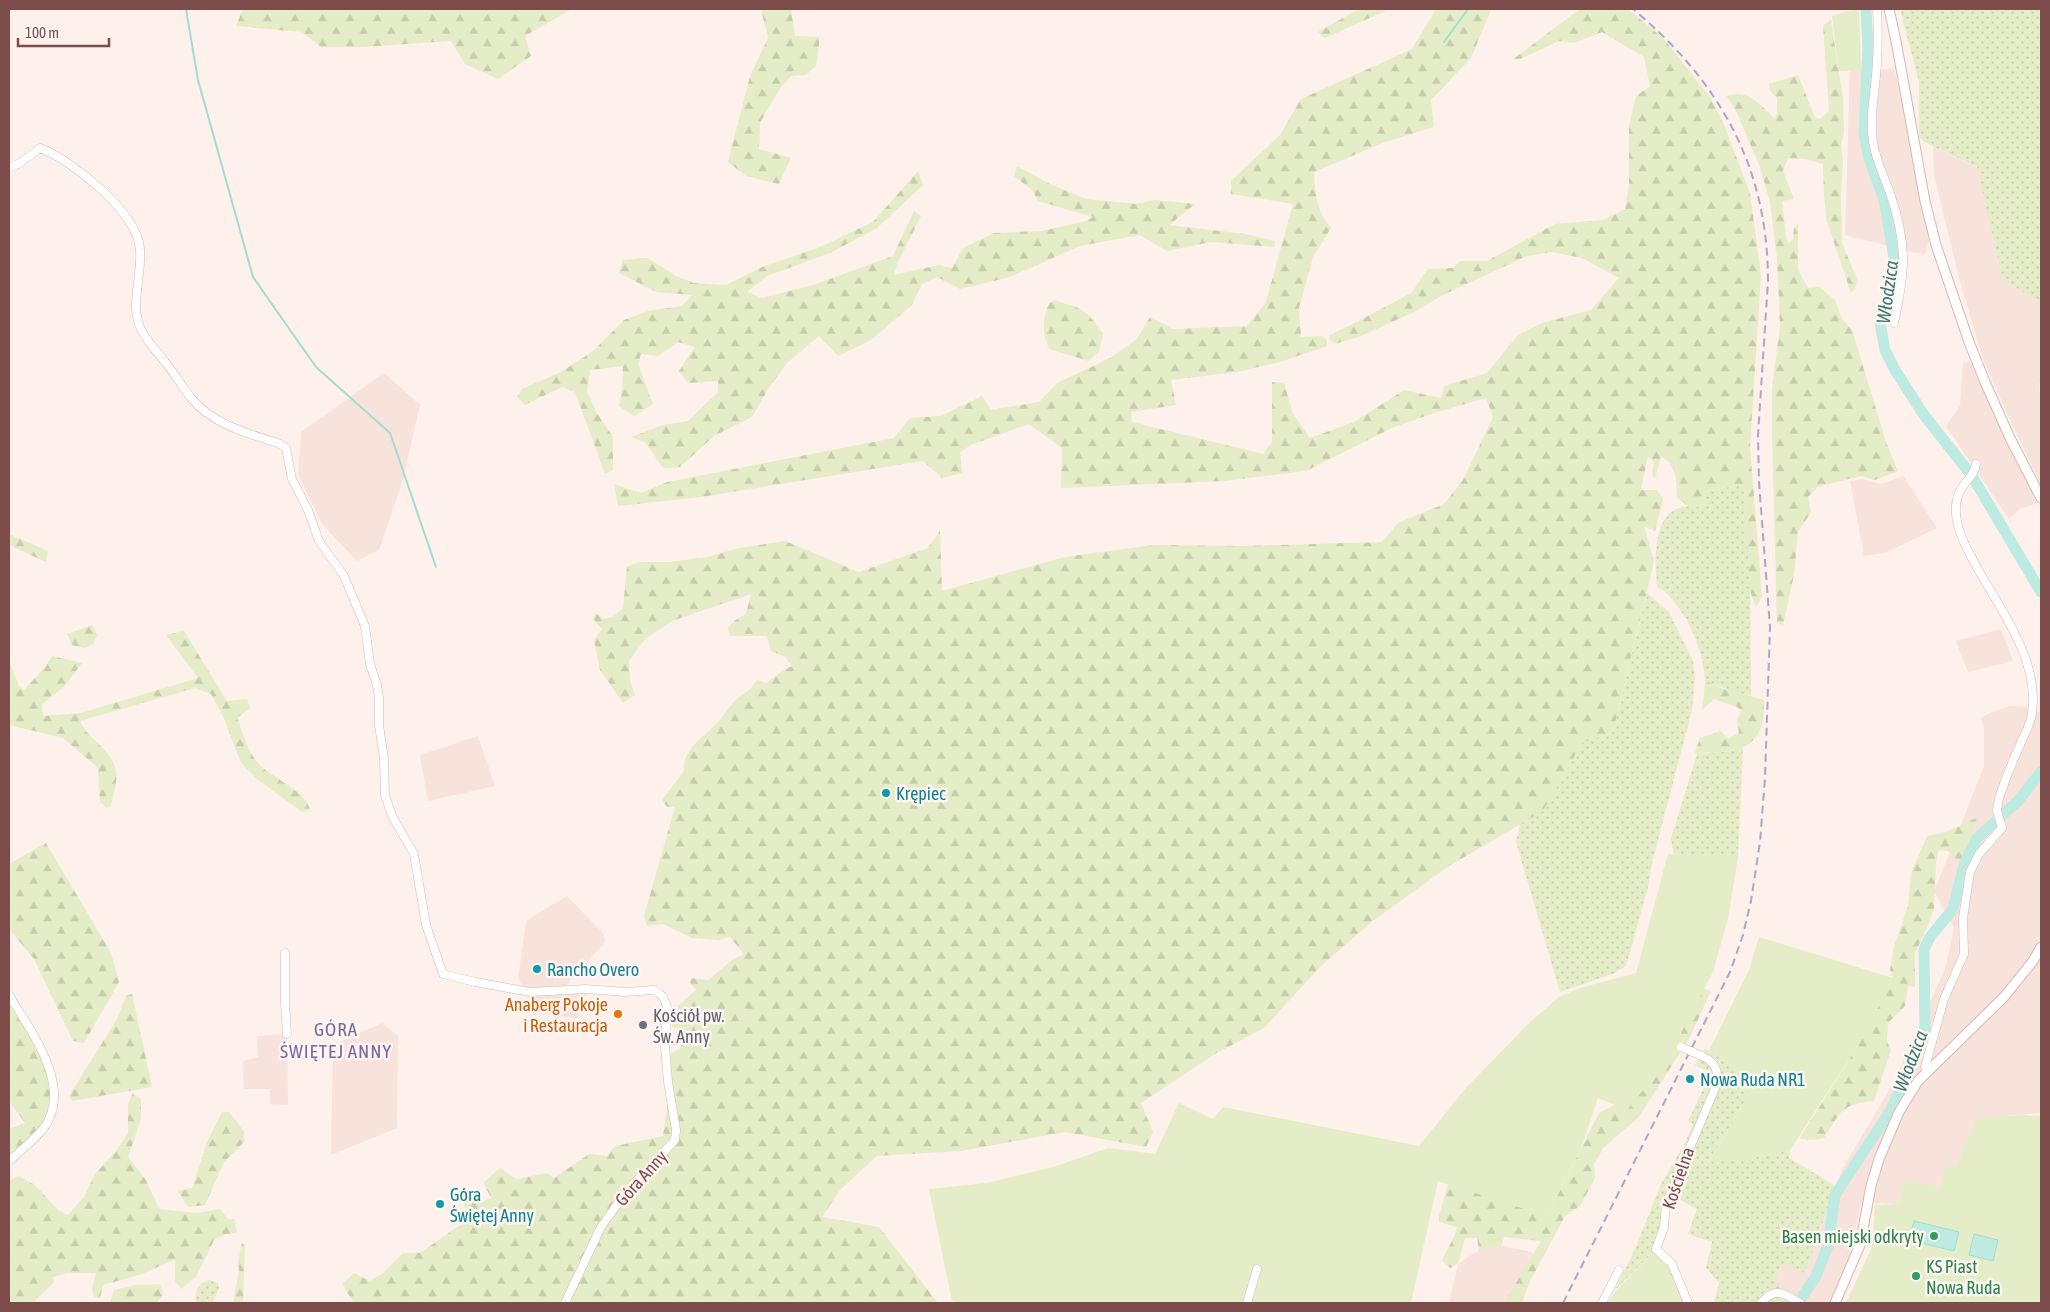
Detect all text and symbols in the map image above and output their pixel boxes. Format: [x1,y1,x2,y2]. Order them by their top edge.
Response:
scale bar [18,15,109,47]
text: 100 m [25,24,59,41]
water label: Włodzica [1872,259,1902,325]
place label: Krępiec [896,783,946,804]
marker: Krępiec [880,787,892,799]
place label: Rancho Overo [547,959,639,980]
marker: Rancho Overo [531,963,543,975]
place label: Anaberg Pokoje i Restauracja [505,994,608,1036]
place label: Kościół pw. Św. Anny [653,1005,725,1047]
marker: Anaberg Pokoje i Restauracja [612,1008,624,1020]
district label: GÓRA ŚWIĘTEJ ANNY [280,1018,392,1062]
marker: Kościół pw. Św. Anny [637,1019,649,1031]
water label: Włodzica [1888,1027,1932,1095]
place label: Nowa Ruda NR1 [1700,1069,1805,1090]
marker: Nowa Ruda NR1 [1684,1073,1696,1085]
street label: Kościelna [1658,1144,1698,1212]
street label: Góra Anny [611,1146,671,1210]
place label: Góra Świętej Anny [450,1184,534,1226]
marker: Góra Świętej Anny [434,1198,446,1210]
place label: Basen miejski odkryty [1781,1226,1924,1247]
marker: Basen miejski odkryty [1928,1230,1940,1242]
place label: KS Piast Nowa Ruda [1926,1256,2001,1298]
marker: KS Piast Nowa Ruda [1910,1270,1922,1282]

